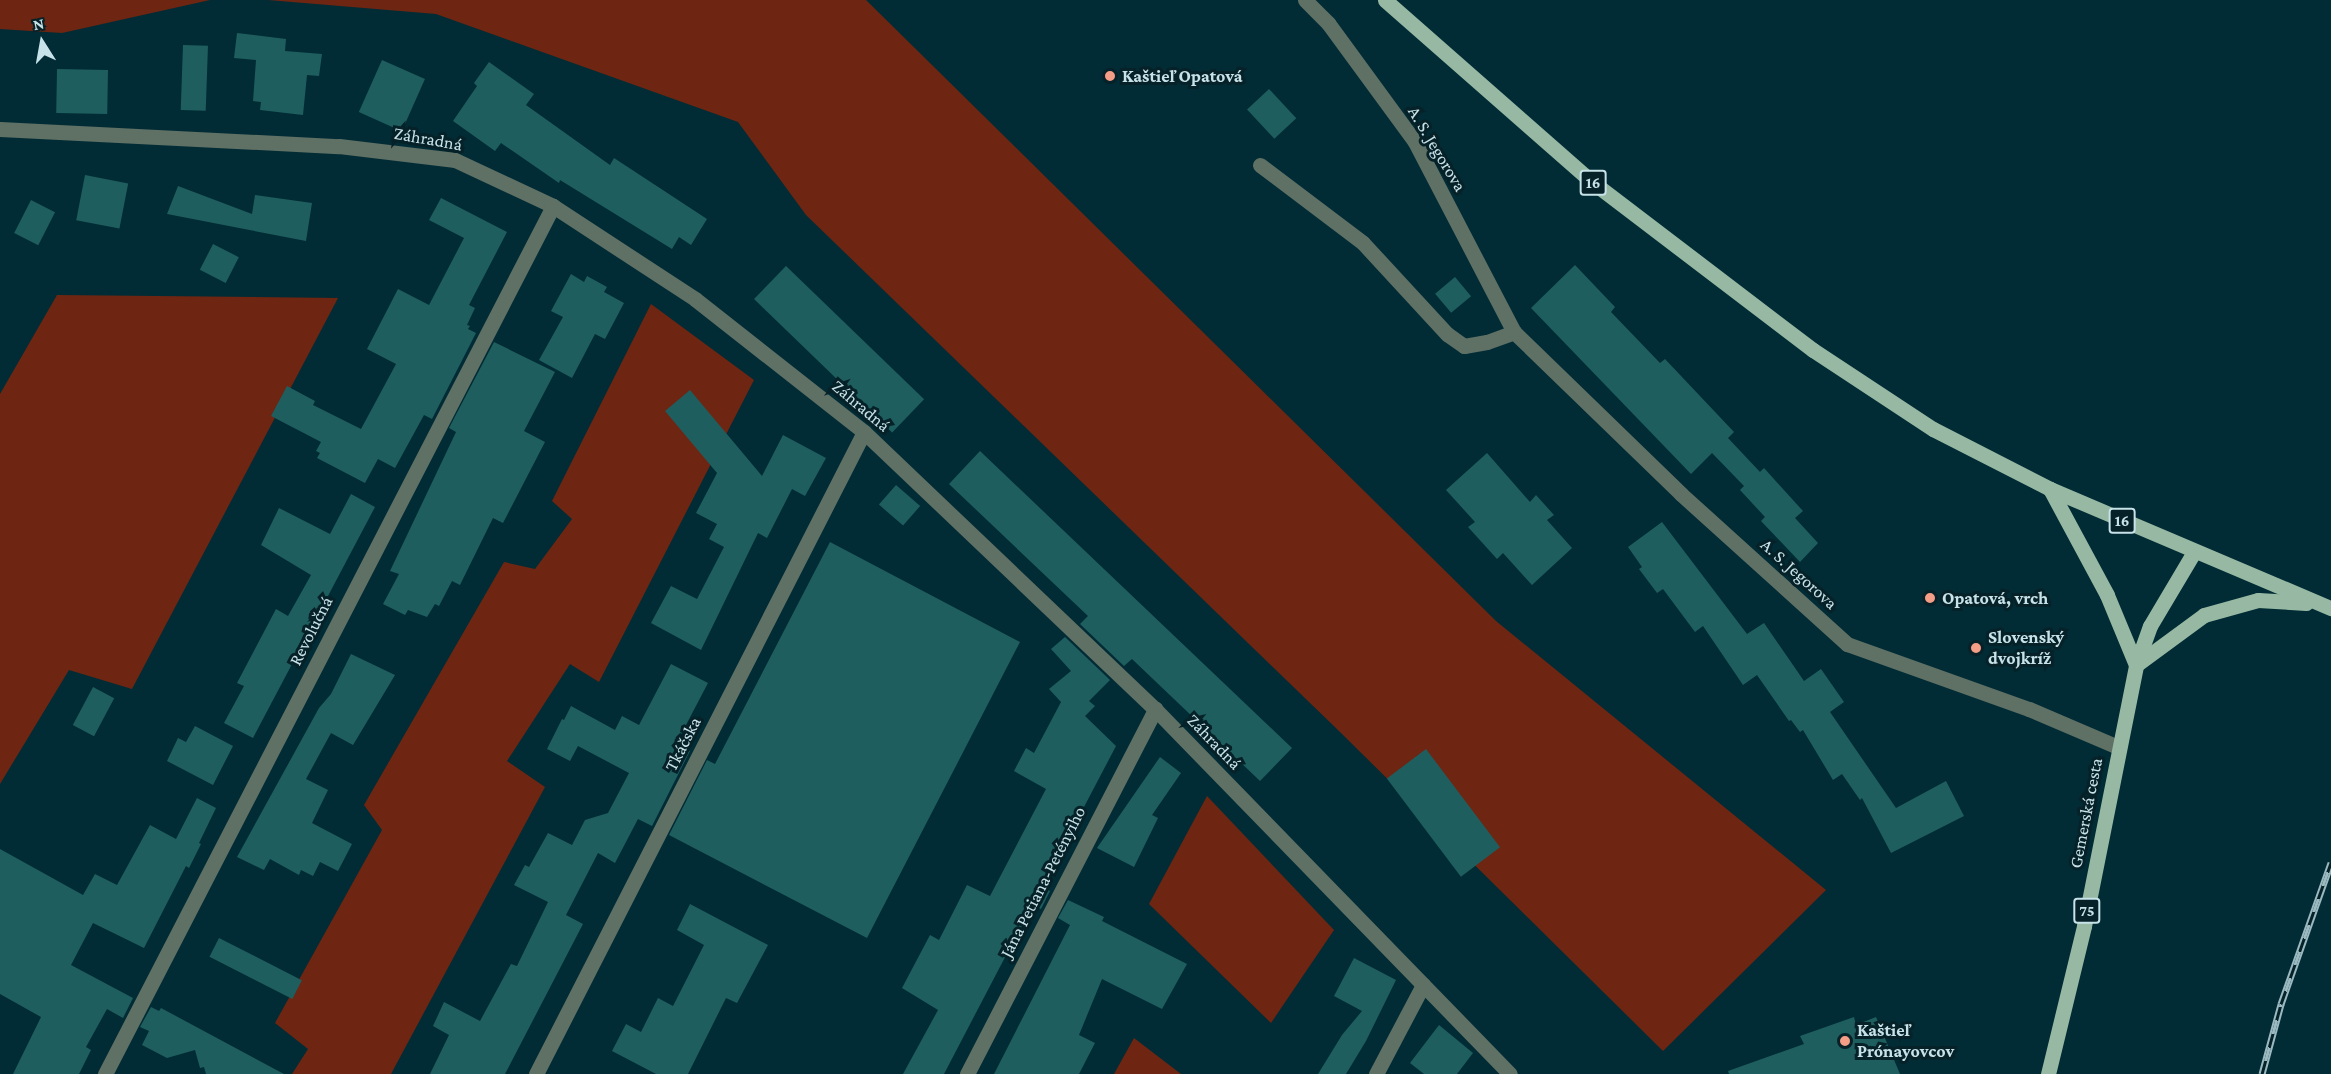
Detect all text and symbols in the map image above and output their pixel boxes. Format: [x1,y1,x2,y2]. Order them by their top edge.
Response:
north arrow [12,12,72,72]
text: N [31,14,45,33]
place label: Kaštieľ Opatová [1122,65,1242,87]
marker: Kaštieľ Opatová [1103,69,1117,83]
street label: A. S. Jegorova [1403,102,1471,196]
street label: Záhradná [392,122,464,156]
road number: 16 [1580,170,1606,196]
street label: Záhradná [828,375,894,437]
road number: 16 [2108,508,2136,534]
street label: A. S. Jegorova [1756,534,1842,614]
place label: Opatová, vrch [1942,587,2048,609]
marker: Opatová, vrch [1923,591,1937,605]
street label: Revolučná [284,593,338,669]
place label: Slovenský dvojkríž [1988,627,2064,670]
marker: Slovenský dvojkríž [1969,641,1983,655]
street label: Záhradná [1182,710,1246,774]
street label: Tkáčska [660,713,706,775]
street label: Gemerská cesta [2065,756,2107,870]
street label: Jána Petiana-Petényiho [996,803,1090,961]
road number: 75 [2072,898,2102,924]
place label: Kaštieľ Prónayovcov [1857,1020,1954,1062]
marker: Kaštieľ Prónayovcov [1838,1034,1852,1048]

